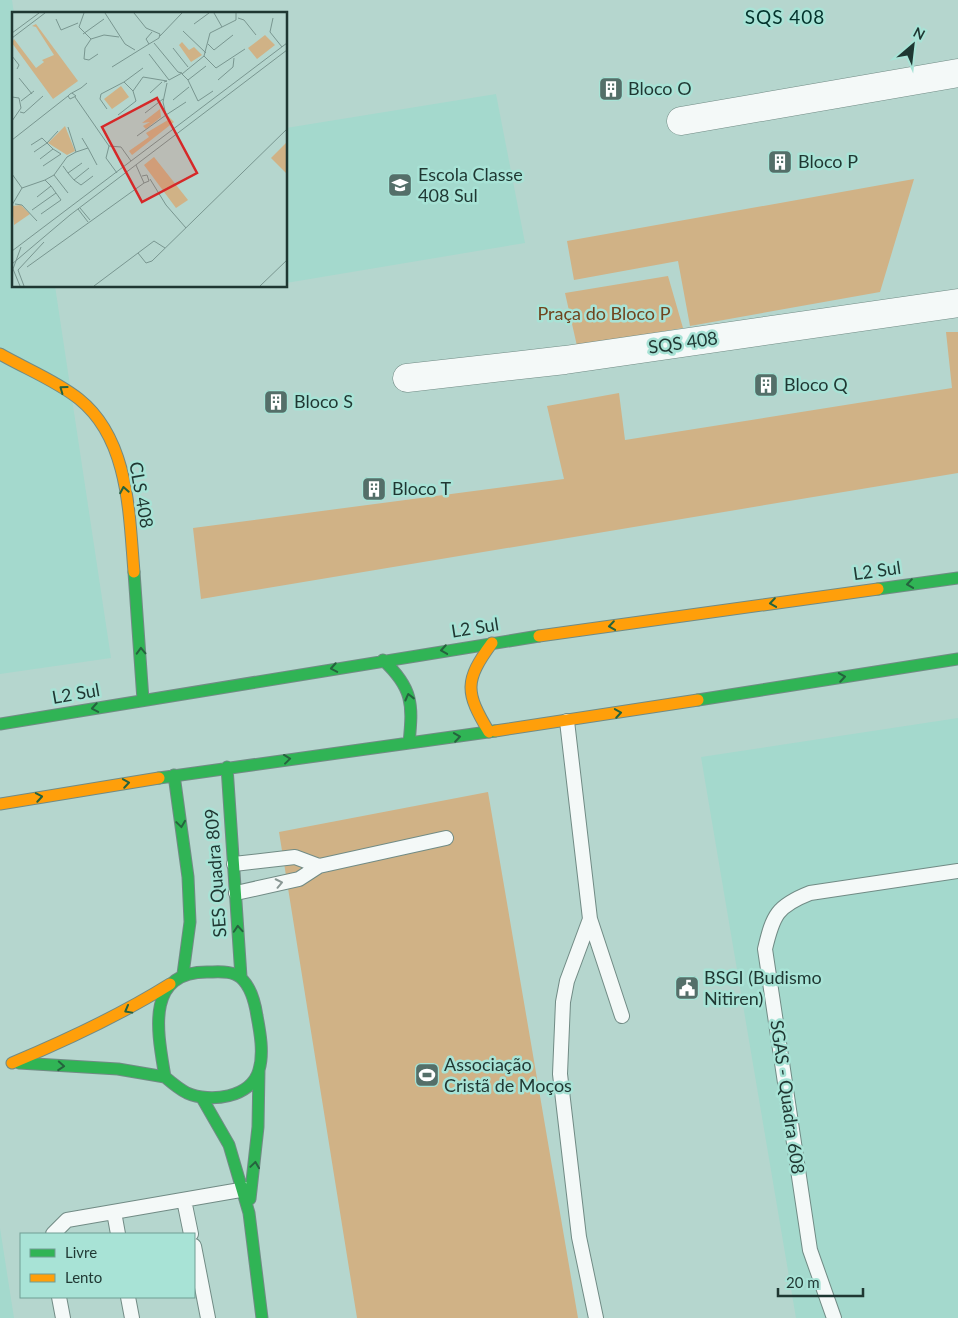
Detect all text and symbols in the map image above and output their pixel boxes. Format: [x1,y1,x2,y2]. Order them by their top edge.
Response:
district label: SQS 408 [745,5,825,28]
inset map [12,12,288,288]
north arrow [888,20,938,70]
text: N [911,23,928,43]
building icon: Bloco O [598,76,624,102]
place label: Bloco O [628,77,692,99]
building icon: Bloco P [767,149,793,175]
place label: Bloco P [798,150,858,172]
place label: Escola Classe 408 Sul [418,163,523,206]
school or university icon: Escola Classe 408 Sul [387,172,413,198]
park label: Praça do Bloco P [537,302,671,324]
street label: SQS 408 [647,326,719,358]
building icon: Bloco Q [753,372,779,398]
place label: Bloco Q [784,373,848,395]
one-way arrow [59,386,69,395]
building icon: Bloco S [263,389,289,415]
place label: Bloco S [294,390,353,412]
street label: CLS 408 [125,460,159,530]
building icon: Bloco T [361,476,387,502]
place label: Bloco T [392,477,452,499]
one-way arrow [119,486,129,494]
street label: L2 Sul [851,556,902,584]
one-way arrow [905,578,913,589]
one-way arrow [769,597,777,608]
street label: L2 Sul [449,612,500,642]
one-way arrow [608,620,617,630]
one-way arrow [439,645,448,655]
one-way arrow [136,647,147,655]
one-way arrow [330,662,338,673]
one-way arrow [839,672,847,683]
street label: L2 Sul [50,678,101,708]
one-way arrow [405,693,415,701]
one-way arrow [91,703,99,713]
one-way arrow [613,708,622,718]
one-way arrow [453,732,461,742]
one-way arrow [283,754,291,765]
one-way arrow [122,778,130,788]
one-way arrow [35,792,43,803]
street label: SES Quadra 809 [200,808,230,938]
one-way arrow [175,819,185,828]
one-way arrow [275,878,283,889]
one-way arrow [232,925,243,933]
place label: BSGI (Budismo Nitiren) [704,966,822,1009]
public building icon: BSGI (Budismo Nitiren) [674,975,700,1001]
one-way arrow [125,1004,134,1014]
street label: SGAS - Quadra 608 [766,1018,810,1175]
place label: Associação Cristã de Moços [444,1053,572,1096]
one-way arrow [57,1060,65,1071]
sports icon: Associação Cristã de Moços [414,1062,440,1088]
one-way arrow [249,1160,259,1169]
legend [20,1233,195,1298]
text: Livre [65,1243,97,1261]
scale bar [778,1266,863,1298]
text: Lento [65,1268,102,1286]
text: 20 m [786,1273,820,1291]

